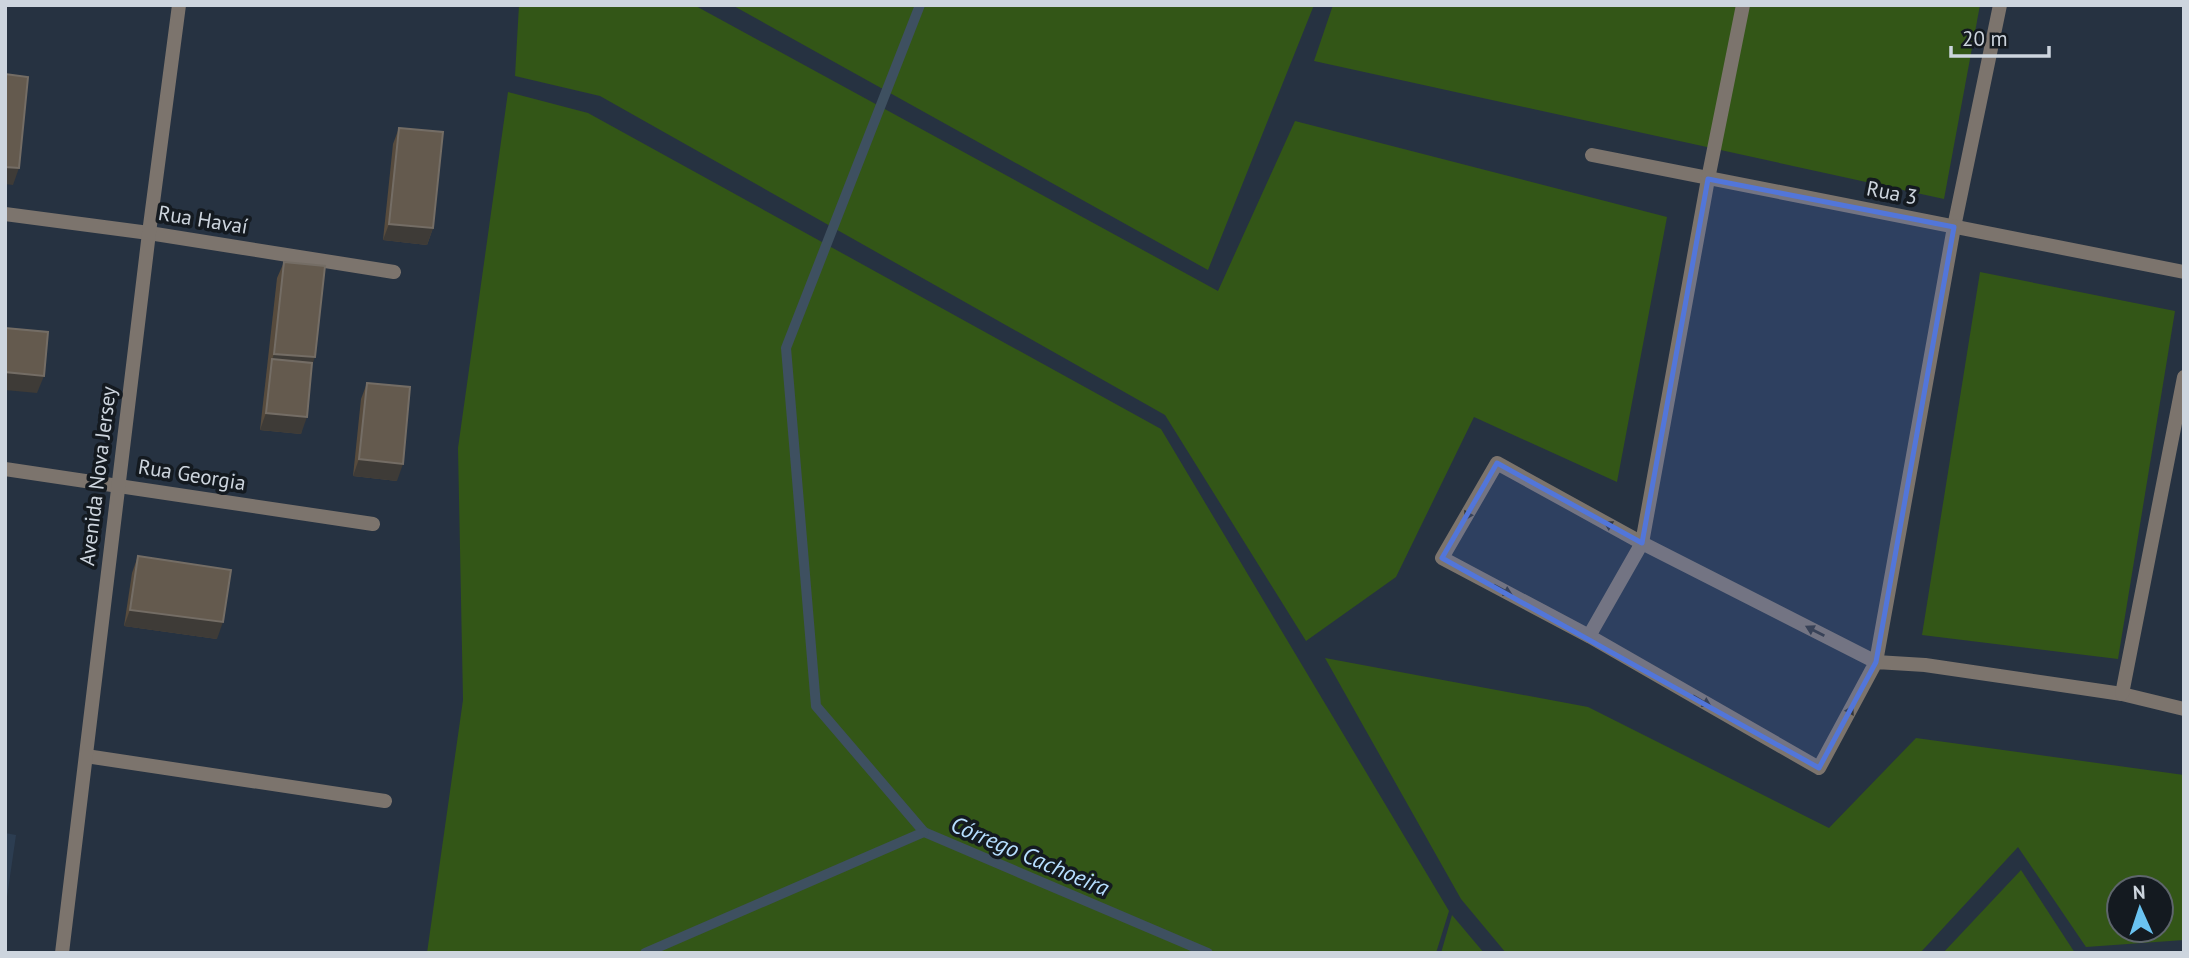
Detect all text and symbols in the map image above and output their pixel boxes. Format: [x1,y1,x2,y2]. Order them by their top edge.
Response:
scale bar [1951,14,2049,58]
text: 20 m [1962,25,2008,52]
street label: Rua 3 [1864,174,1920,211]
street label: Rua Havaí [156,199,250,240]
street label: Avenida Nova Jersey [73,384,122,567]
street label: Rua Georgia [136,453,248,496]
one-way arrow [1464,501,1476,520]
one-way arrow [1603,521,1623,533]
one-way arrow [1493,585,1513,596]
one-way arrow [1805,626,1825,637]
one-way arrow [1692,694,1711,707]
one-way arrow [1841,705,1853,725]
water label: Córrego Cachoeira [947,809,1114,902]
north arrow [2105,874,2175,944]
text: N [2132,880,2146,904]

